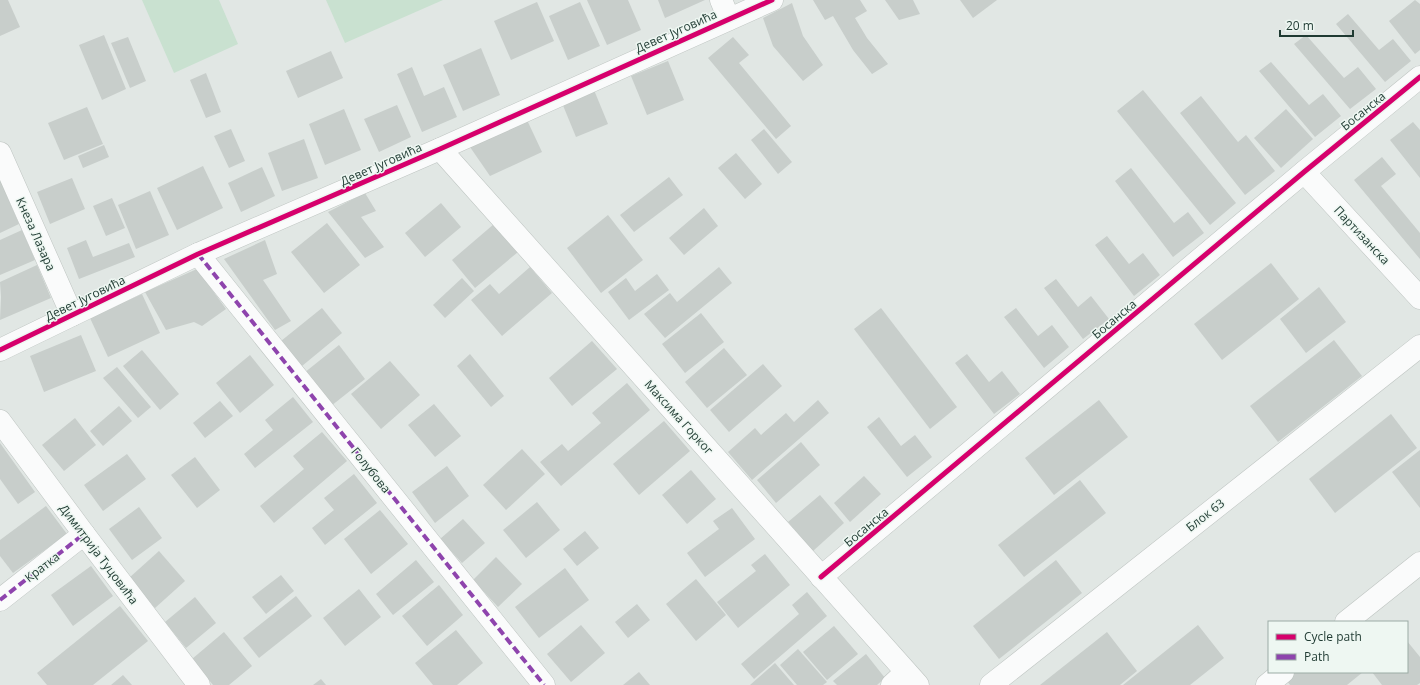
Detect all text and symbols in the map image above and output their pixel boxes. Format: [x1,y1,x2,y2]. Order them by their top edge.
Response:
street label: Девет Југовића [633,5,719,57]
scale bar [1280,12,1353,38]
text: 20 m [1286,17,1314,34]
street label: Босанска [1337,88,1389,134]
street label: Девет Југовића [338,138,424,190]
street label: Кнеза Лазара [12,195,60,273]
street label: Партизанска [1330,202,1394,268]
street label: Девет Југовића [42,271,128,325]
street label: Босанска [1088,295,1140,343]
street label: Максима Горког [641,376,717,458]
street label: Голубова [347,444,395,496]
street label: Блок 63 [1182,495,1228,535]
street label: Димитрија Туцовића [56,500,142,608]
street label: Босанска [840,503,892,551]
street label: Кратка [21,548,63,586]
legend [1268,621,1408,673]
text: Cycle path [1304,628,1362,645]
text: Path [1304,648,1330,665]

